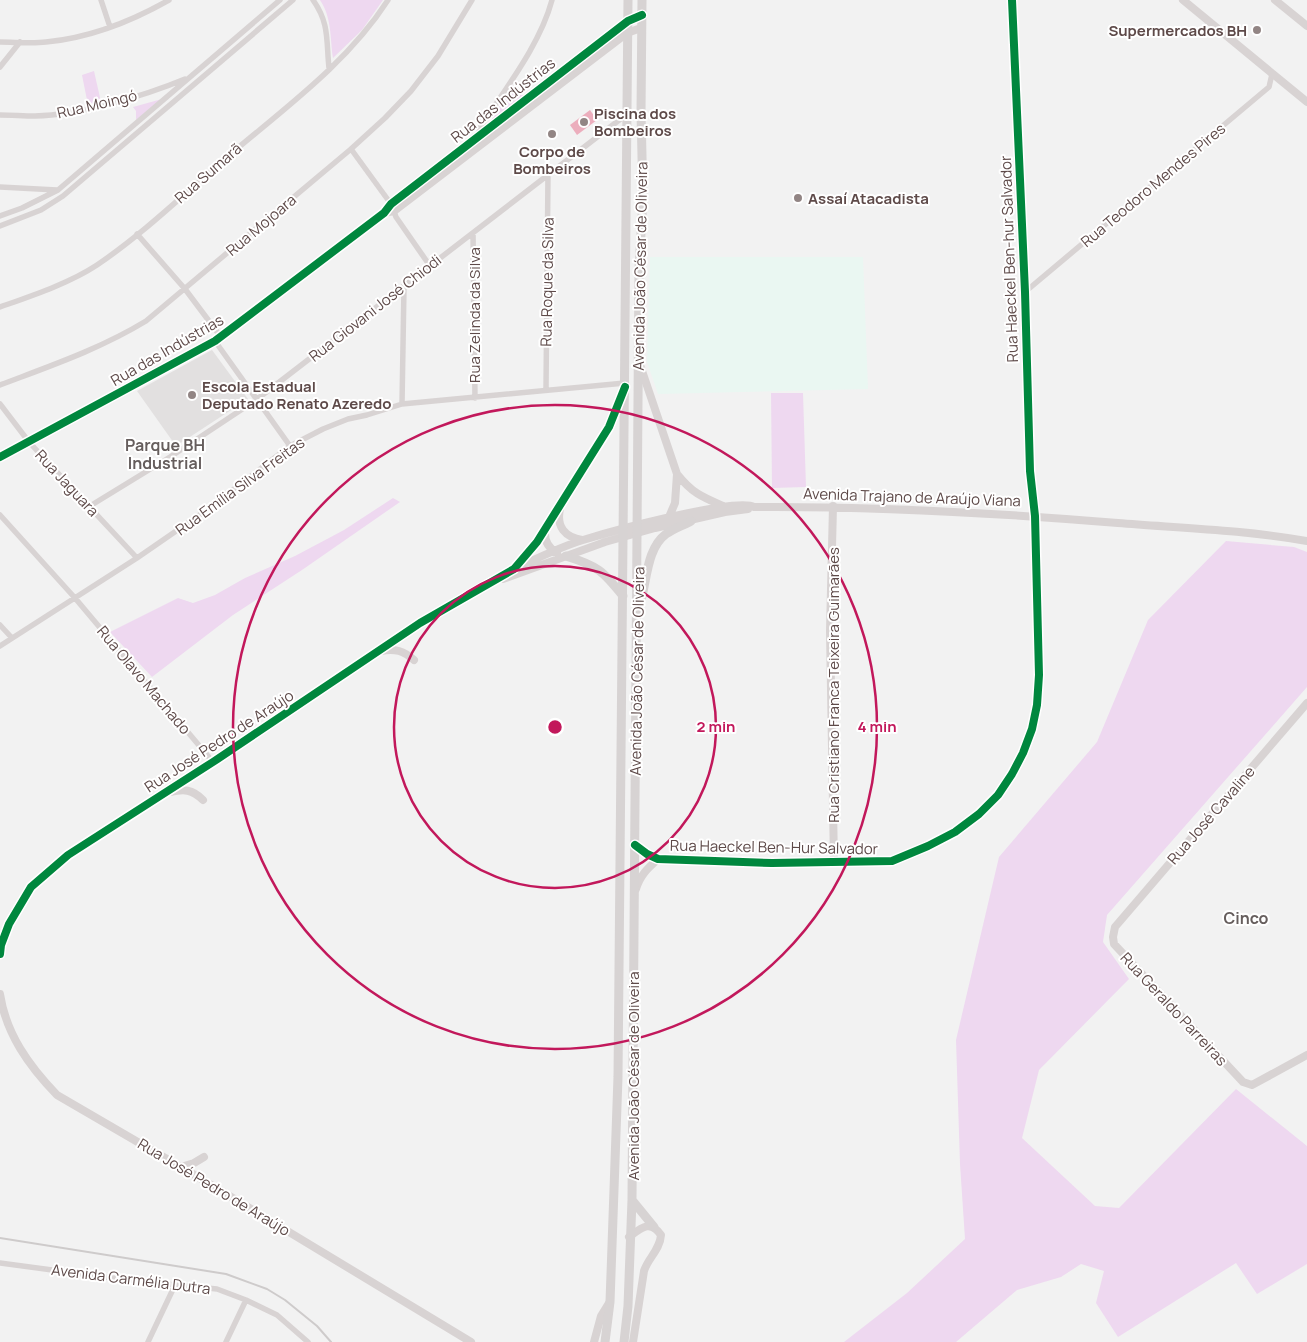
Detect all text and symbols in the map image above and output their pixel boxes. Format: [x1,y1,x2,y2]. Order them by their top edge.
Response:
place label: Supermercados BH [1108,20,1247,41]
marker: Supermercados BH [1251,24,1263,36]
street label: Rua das Indústrias [447,53,560,147]
street label: Rua Moingó [55,85,139,123]
place label: Piscina dos Bombeiros [594,103,676,141]
marker: Piscina dos Bombeiros [578,116,590,128]
street label: Rua Teodoro Mendes Pires [1076,118,1230,252]
marker: Corpo de Bombeiros [546,128,558,140]
street label: Rua Sumarã [170,138,246,208]
place label: Corpo de Bombeiros [513,141,591,179]
street label: Rua Haeckel Ben-hur Salvador [995,155,1023,363]
street label: Avenida João César de Oliveira [628,161,652,371]
place label: Assaí Atacadista [808,188,929,209]
street label: Rua Mojoara [221,189,301,261]
marker: Assaí Atacadista [792,192,804,204]
street label: Rua Roque da Silva [535,217,559,347]
street label: Rua Zelinda da Silva [464,247,485,383]
street label: Rua Giovani José Chiodi [304,250,446,366]
street label: Rua das Indústrias [107,309,227,391]
place label: Escola Estadual Deputado Renato Azeredo [202,376,392,414]
marker: Escola Estadual Deputado Renato Azeredo [186,389,198,401]
street label: Rua Emília Silva Freitas [171,432,309,540]
district label: Parque BH Industrial [125,434,205,474]
street label: Rua Jaguara [30,445,104,521]
street label: Avenida Trajano de Araújo Viana [803,483,1021,511]
street label: Rua Cristiano Franca Teixeira Guimarães [823,547,844,823]
street label: Avenida João César de Oliveira [625,566,649,776]
street label: Rua Olavo Machado [92,621,196,739]
street label: Rua José Pedro de Araújo [140,685,298,797]
text: 2 min [696,716,736,737]
text: 4 min [857,716,897,737]
centre of rings [546,718,564,736]
street label: Rua José Cavaline [1162,761,1260,869]
street label: Rua Haeckel Ben-Hur Salvador [670,835,879,859]
district label: Cinco [1223,907,1269,929]
street label: Rua Geraldo Parreiras [1116,948,1232,1070]
street label: Avenida João César de Oliveira [623,971,644,1181]
street label: Rua José Pedro de Araújo [134,1133,294,1241]
street label: Avenida Carmélia Dutra [50,1259,212,1299]

